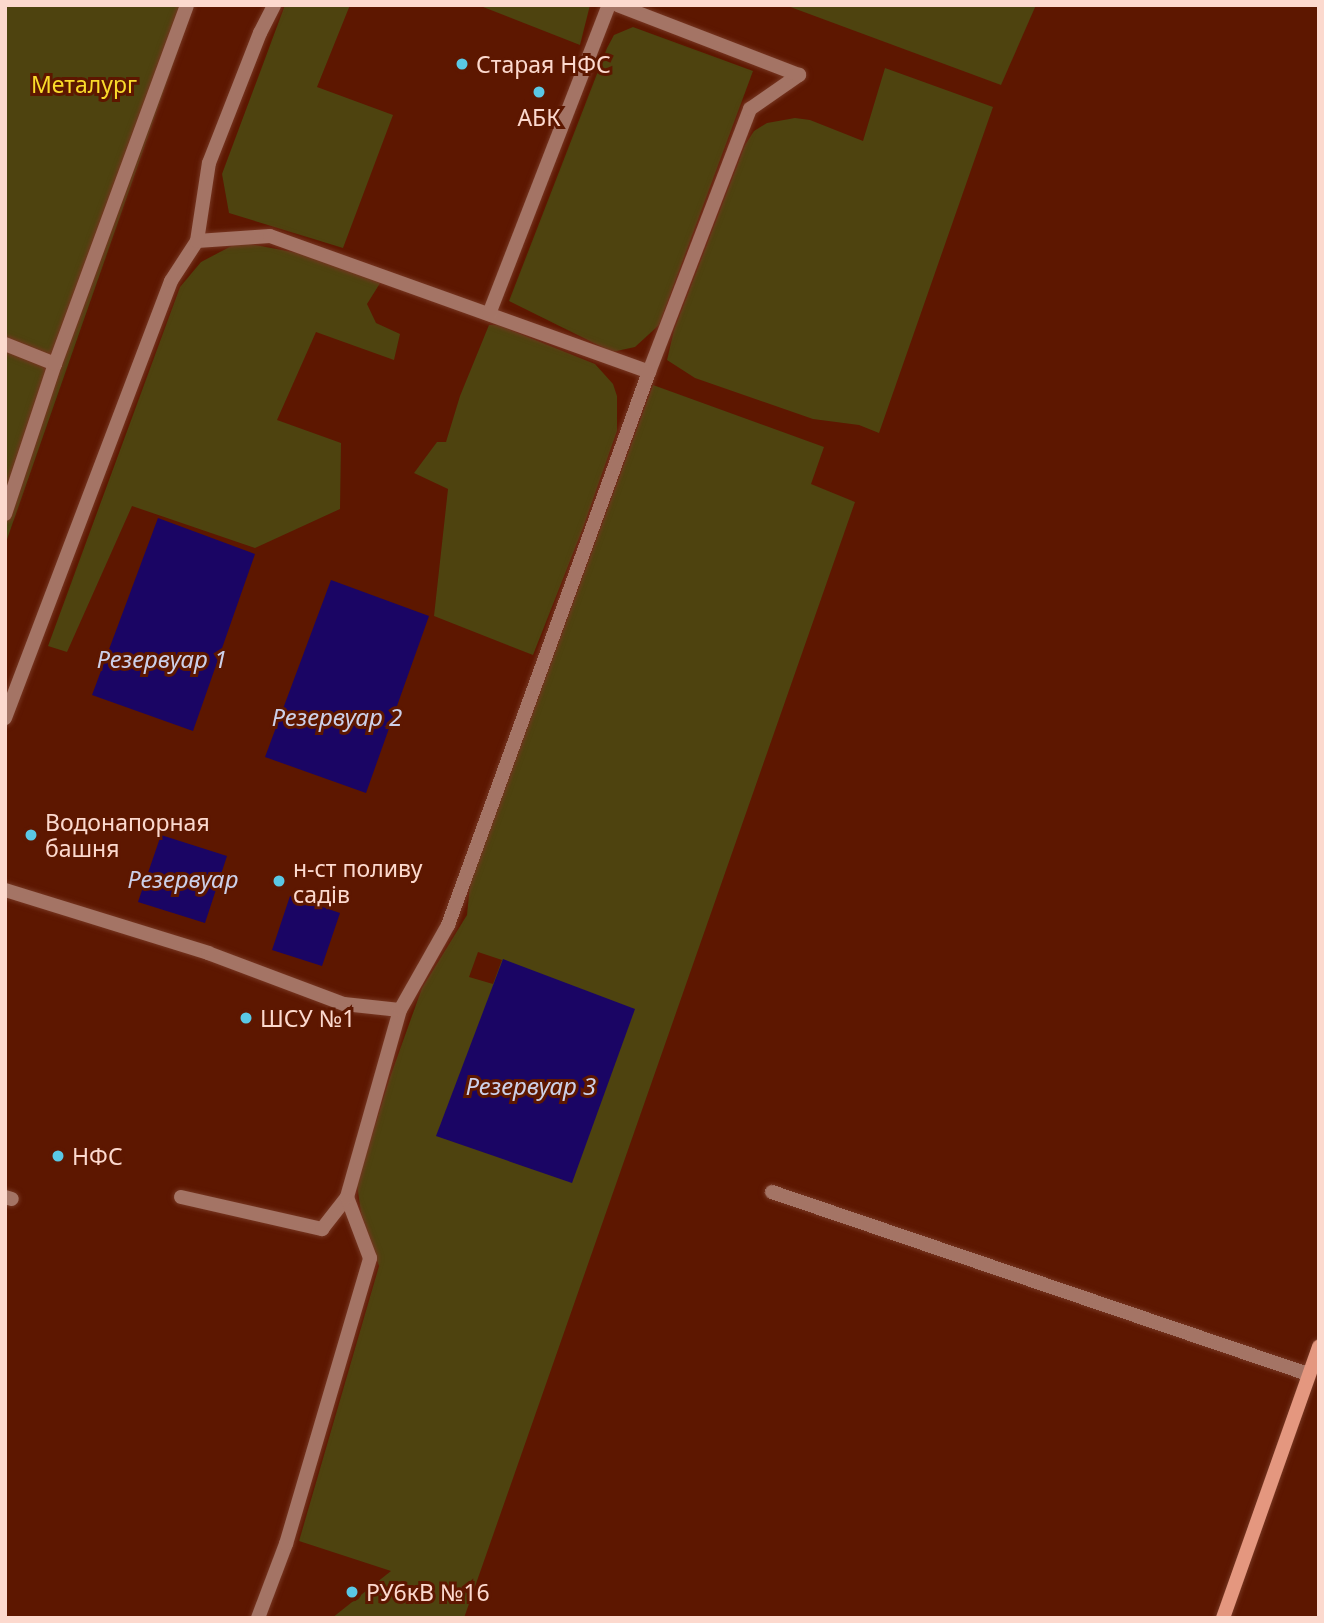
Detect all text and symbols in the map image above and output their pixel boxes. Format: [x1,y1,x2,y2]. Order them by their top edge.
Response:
place label: Старая НФС [476,50,611,78]
marker: Старая НФС [454,56,470,72]
park label: Металург [31,70,137,98]
marker: АБК [531,84,547,100]
place label: АБК [517,103,561,131]
water label: Резервуар 1 [97,645,227,673]
water label: Резервуар 2 [272,703,402,731]
place label: Водонапорная башня [45,808,210,862]
marker: Водонапорная башня [23,827,39,843]
place label: н-ст поливу садів [293,854,422,908]
water label: Резервуар [128,865,238,893]
marker: н-ст поливу садів [271,873,287,889]
place label: ШСУ №1 [260,1004,355,1032]
marker: ШСУ №1 [238,1010,254,1026]
water label: Резервуар 3 [466,1072,596,1100]
place label: НФС [72,1142,123,1170]
marker: НФС [50,1148,66,1164]
place label: РУ6кВ №16 [366,1578,490,1606]
marker: РУ6кВ №16 [344,1584,360,1600]

